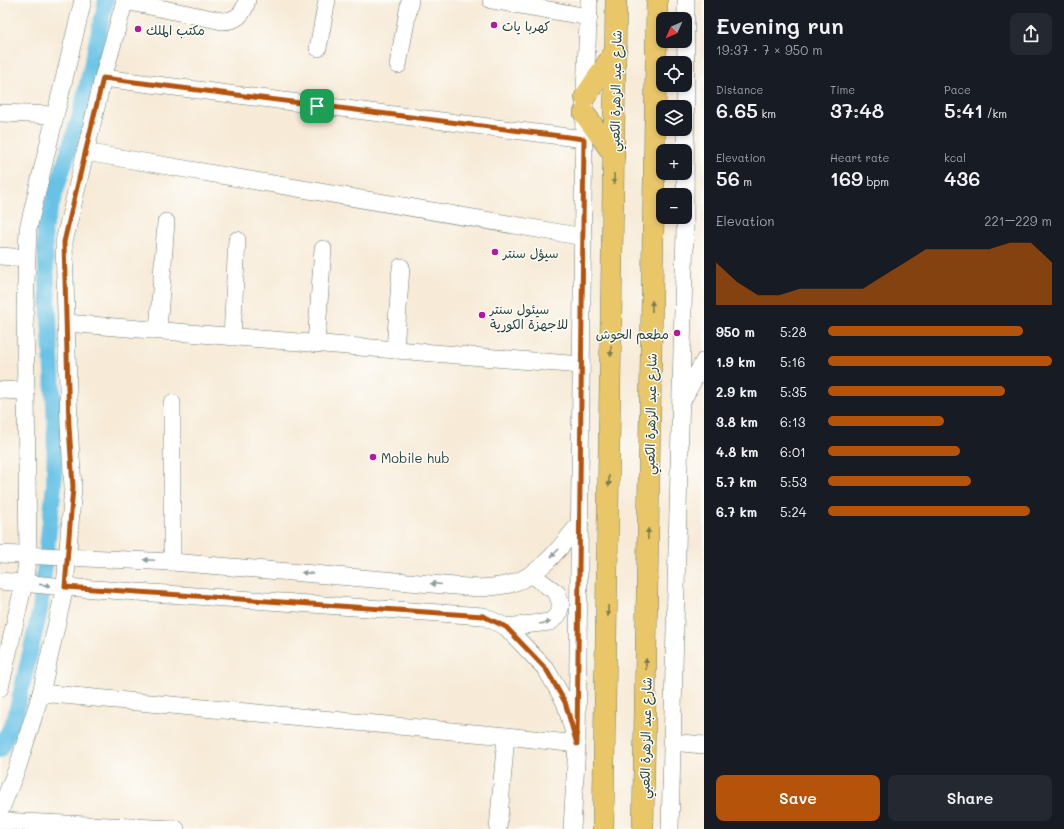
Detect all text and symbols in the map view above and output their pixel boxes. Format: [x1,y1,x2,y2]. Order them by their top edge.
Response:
text: Evening run [716,11,844,40]
north arrow [656,12,692,48]
map controls [656,12,692,224]
button: share [1010,13,1052,55]
place label: كهربا يات [502,17,551,35]
marker: كهربا يات [489,20,499,30]
place label: مكتب الملك [146,21,205,39]
marker: مكتب الملك [133,24,143,34]
street label: شارع عبد الزهرة الكعبي [605,30,629,152]
text: 19:37 · 7 × 950 m [716,41,823,58]
button: locate [656,56,692,92]
text: Distance [716,82,763,97]
text: Time [830,82,855,97]
text: Pace [944,82,971,97]
pin [300,89,334,123]
icon: arrive [306,95,328,117]
text: 6.65 [716,97,758,123]
text: 37:48 [830,97,884,123]
text: 5:41 [944,97,983,123]
button: layers [656,100,692,136]
text: km [758,106,776,121]
text: /km [983,106,1007,121]
button: + [656,144,692,180]
text: Elevation [716,150,765,165]
text: Heart rate [830,150,889,165]
text: kcal [944,150,966,165]
text: 56 [716,165,740,191]
text: 169 [830,165,863,191]
text: 436 [944,165,980,191]
one-way arrow [611,173,617,186]
text: m [740,174,752,189]
text: bpm [863,174,889,189]
button: − [656,188,692,224]
text: Elevation [716,212,774,229]
text: 221–229 m [984,212,1052,229]
place label: سيؤل سنتر [502,244,558,262]
marker: سيؤل سنتر [490,247,500,257]
one-way arrow [649,299,655,312]
place label: سيئول سنتر للاجهزة الكورية [489,300,568,333]
marker: سيئول سنتر للاجهزة الكورية [477,310,487,320]
text: 950 m [716,323,755,340]
text: 5:28 [780,323,807,340]
place label: مطعم الحوش [596,325,669,345]
marker: مطعم الحوش [672,328,682,338]
one-way arrow [608,345,614,358]
street label: شارع عبد الزهرة الكعبي [640,353,664,475]
text: 1.9 km [716,353,756,370]
text: 5:16 [780,353,805,370]
text: 2.9 km [716,383,757,400]
text: 5:35 [780,383,807,400]
text: 3.8 km [716,413,758,430]
text: 6:13 [780,413,805,430]
text: 4.8 km [716,443,758,460]
text: 6:01 [780,443,806,460]
place label: Mobile hub [381,449,450,466]
marker: Mobile hub [368,452,378,462]
text: 5.7 km [716,473,757,490]
text: 5:53 [780,473,807,490]
one-way arrow [606,475,613,487]
text: 6.7 km [716,503,757,520]
text: 5:24 [780,503,806,520]
one-way arrow [645,527,651,540]
one-way arrow [550,548,560,558]
one-way arrow [143,557,155,564]
one-way arrow [301,570,313,577]
one-way arrow [430,581,442,588]
one-way arrow [39,582,51,589]
one-way arrow [605,605,611,618]
one-way arrow [539,619,551,625]
one-way arrow [643,657,649,670]
street label: شارع عبد الزهرة الكعبي [635,677,659,799]
button: Save [716,775,880,821]
button: Share [888,775,1052,821]

